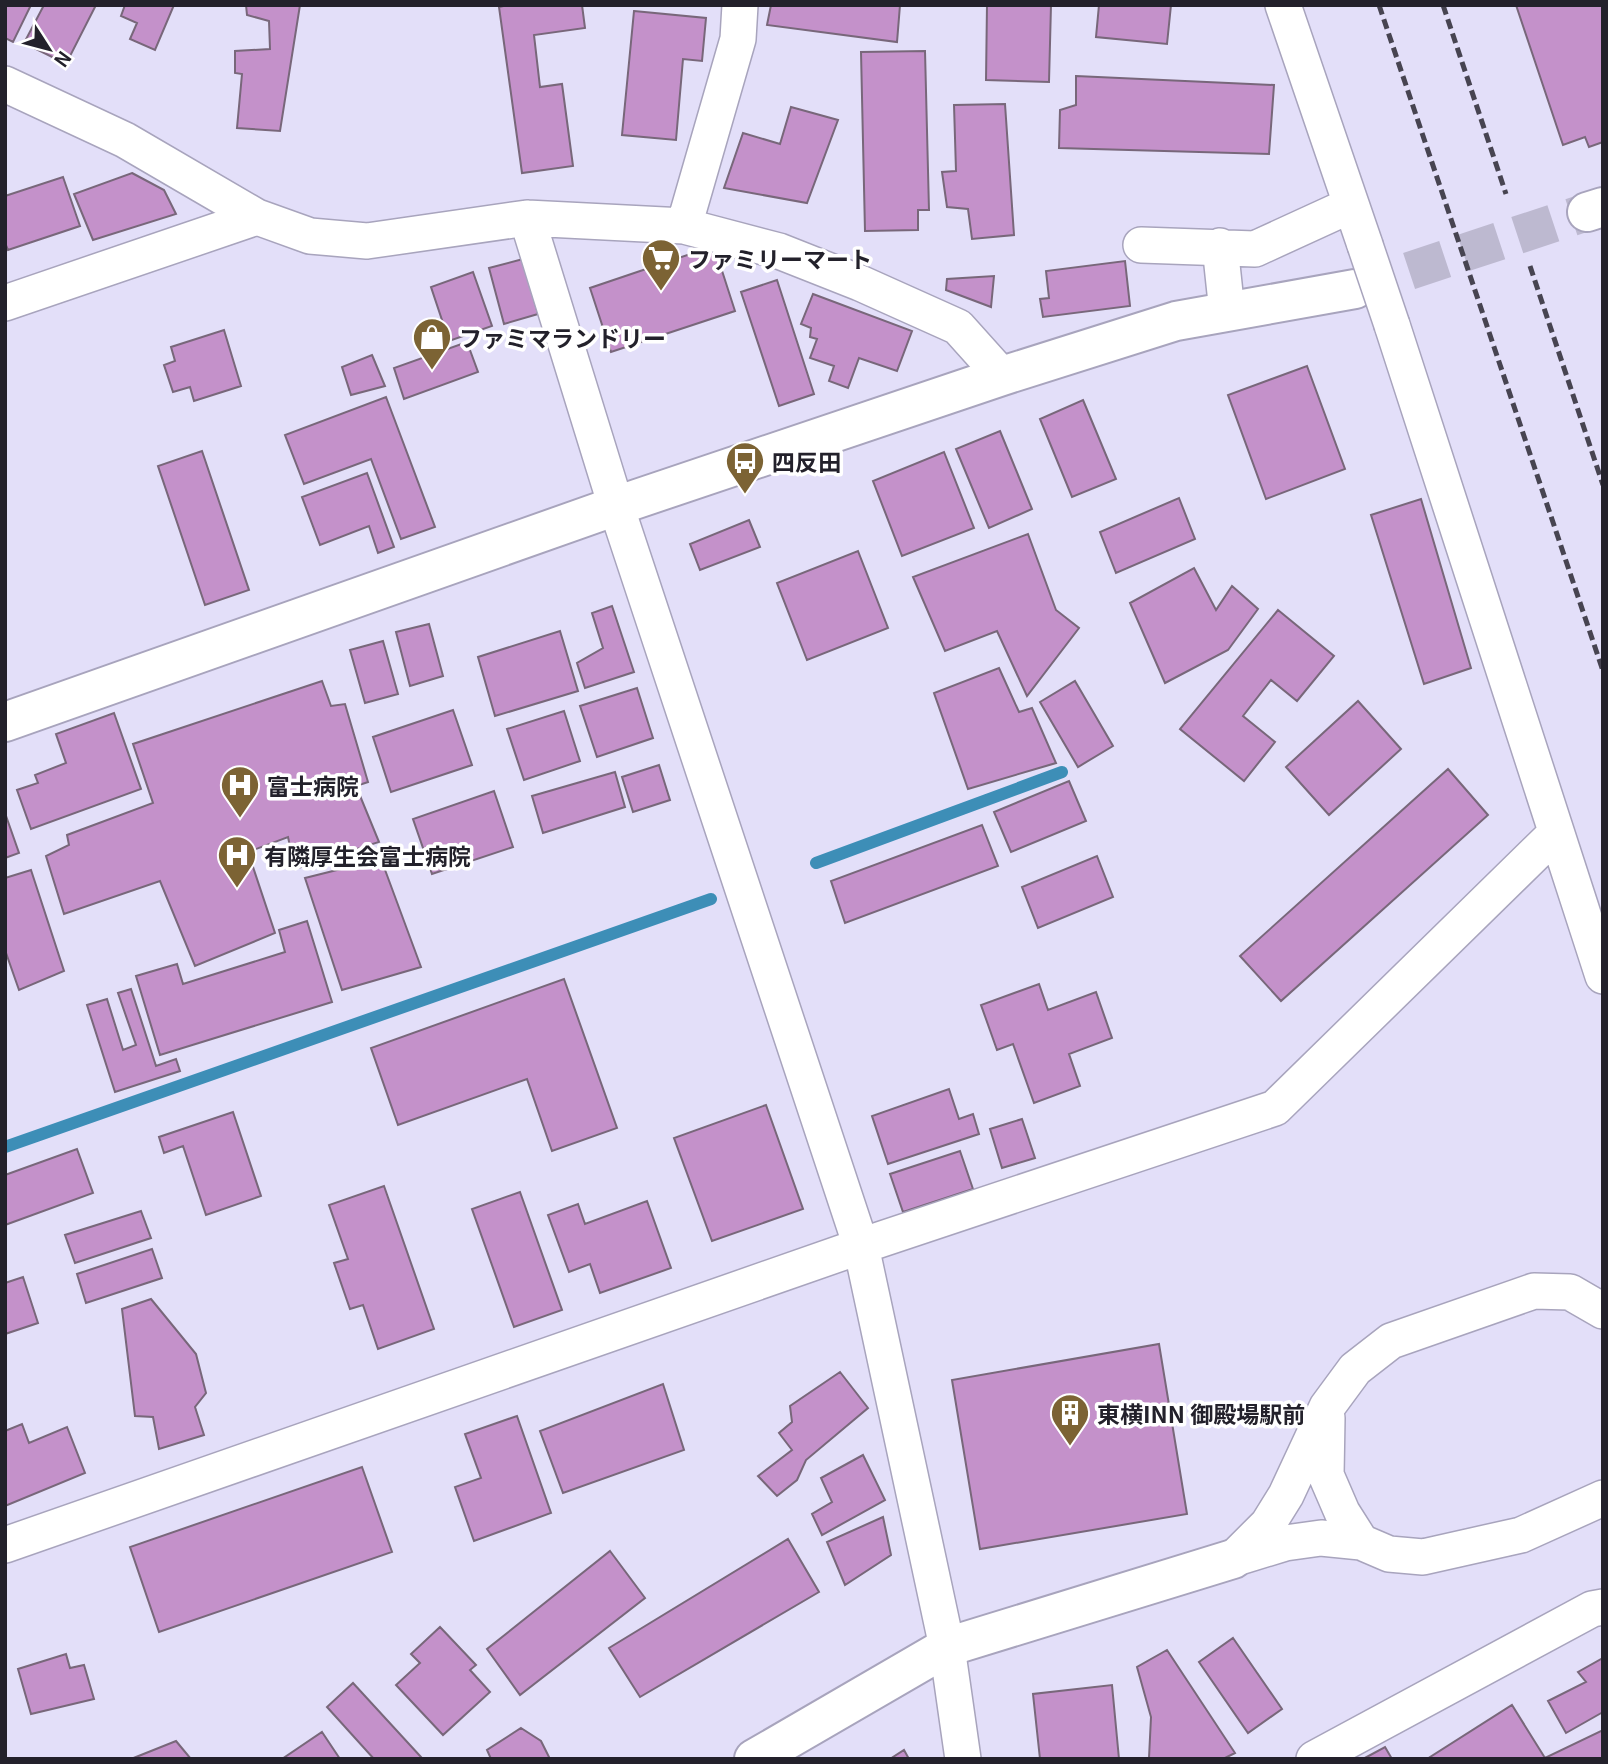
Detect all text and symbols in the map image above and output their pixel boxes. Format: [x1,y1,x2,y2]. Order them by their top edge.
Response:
north arrow [14,14,84,84]
text: N [49,46,79,74]
supermarket icon: ファミリーマート [640,237,682,292]
place label: ファミリーマート [688,241,872,275]
shop icon: ファミマランドリー [411,316,453,371]
place label: ファミマランドリー [459,320,666,354]
bus stop icon: 四反田 [724,440,766,495]
place label: 四反田 [772,444,841,478]
hospital icon: 富士病院 [219,764,261,819]
place label: 富士病院 [267,768,359,802]
hospital icon: 有隣厚生会富士病院 [216,834,258,889]
place label: 有隣厚生会富士病院 [264,838,471,872]
building icon: 東横INN 御殿場駅前 [1049,1392,1091,1447]
place label: 東横INN 御殿場駅前 [1097,1396,1305,1430]

